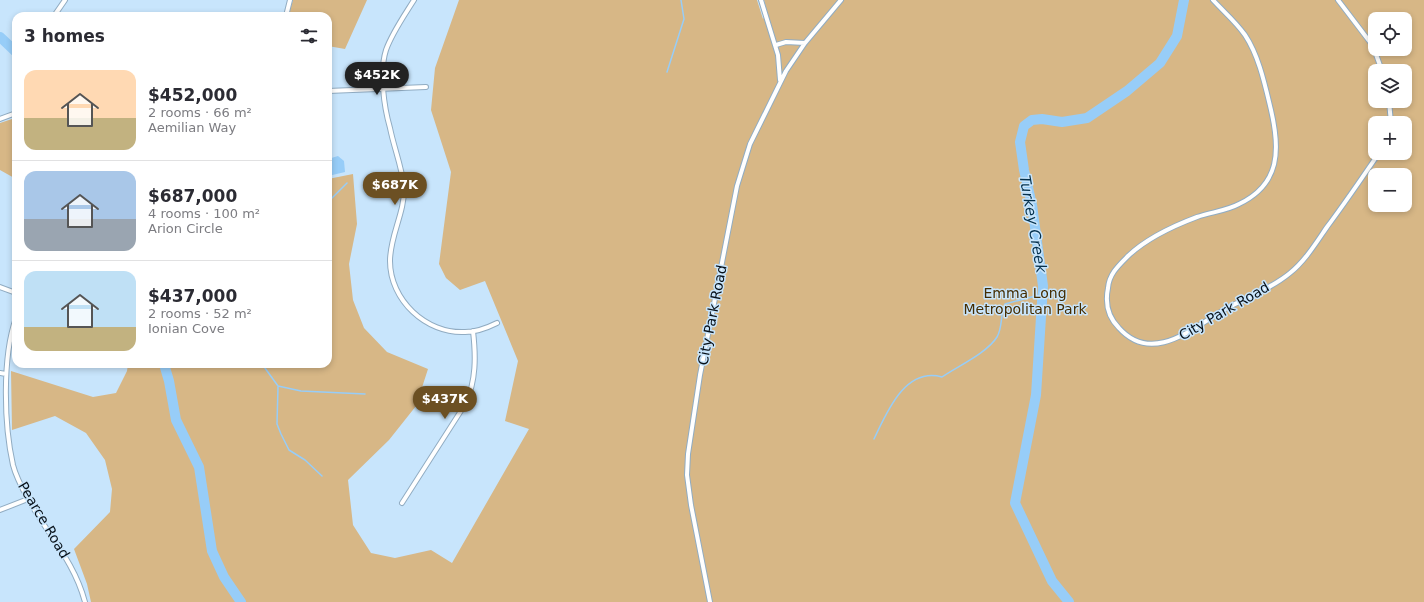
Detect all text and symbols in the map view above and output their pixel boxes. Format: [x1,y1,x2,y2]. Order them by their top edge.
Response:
map controls [1368,12,1412,212]
button: locate [1368,12,1412,56]
icon: filters [298,25,320,47]
text: 3 homes [24,26,105,46]
pin: $452K [349,62,405,96]
button: layers [1368,64,1412,108]
text: $452K [354,67,400,82]
text: $452,000 [148,85,237,105]
icon: home [56,86,104,134]
text: 2 rooms · 66 m² [148,105,252,120]
button: + [1368,116,1412,160]
text: Aemilian Way [148,120,236,135]
button: − [1368,168,1412,212]
pin: $687K [367,172,423,206]
water label: Turkey Creek [1016,174,1051,275]
text: $687K [372,177,418,192]
text: $687,000 [148,186,237,206]
icon: home [56,187,104,235]
text: 4 rooms · 100 m² [148,206,260,221]
text: Arion Circle [148,221,223,236]
street label: City Park Road [694,264,730,366]
street label: City Park Road [1176,279,1272,343]
park label: Emma Long Metropolitan Park [963,285,1087,317]
text: $437,000 [148,286,237,306]
icon: home [56,287,104,335]
text: 2 rooms · 52 m² [148,306,252,321]
text: Ionian Cove [148,321,225,336]
pin: $437K [417,386,473,420]
text: $437K [422,391,468,406]
street label: Pearce Road [15,479,73,561]

